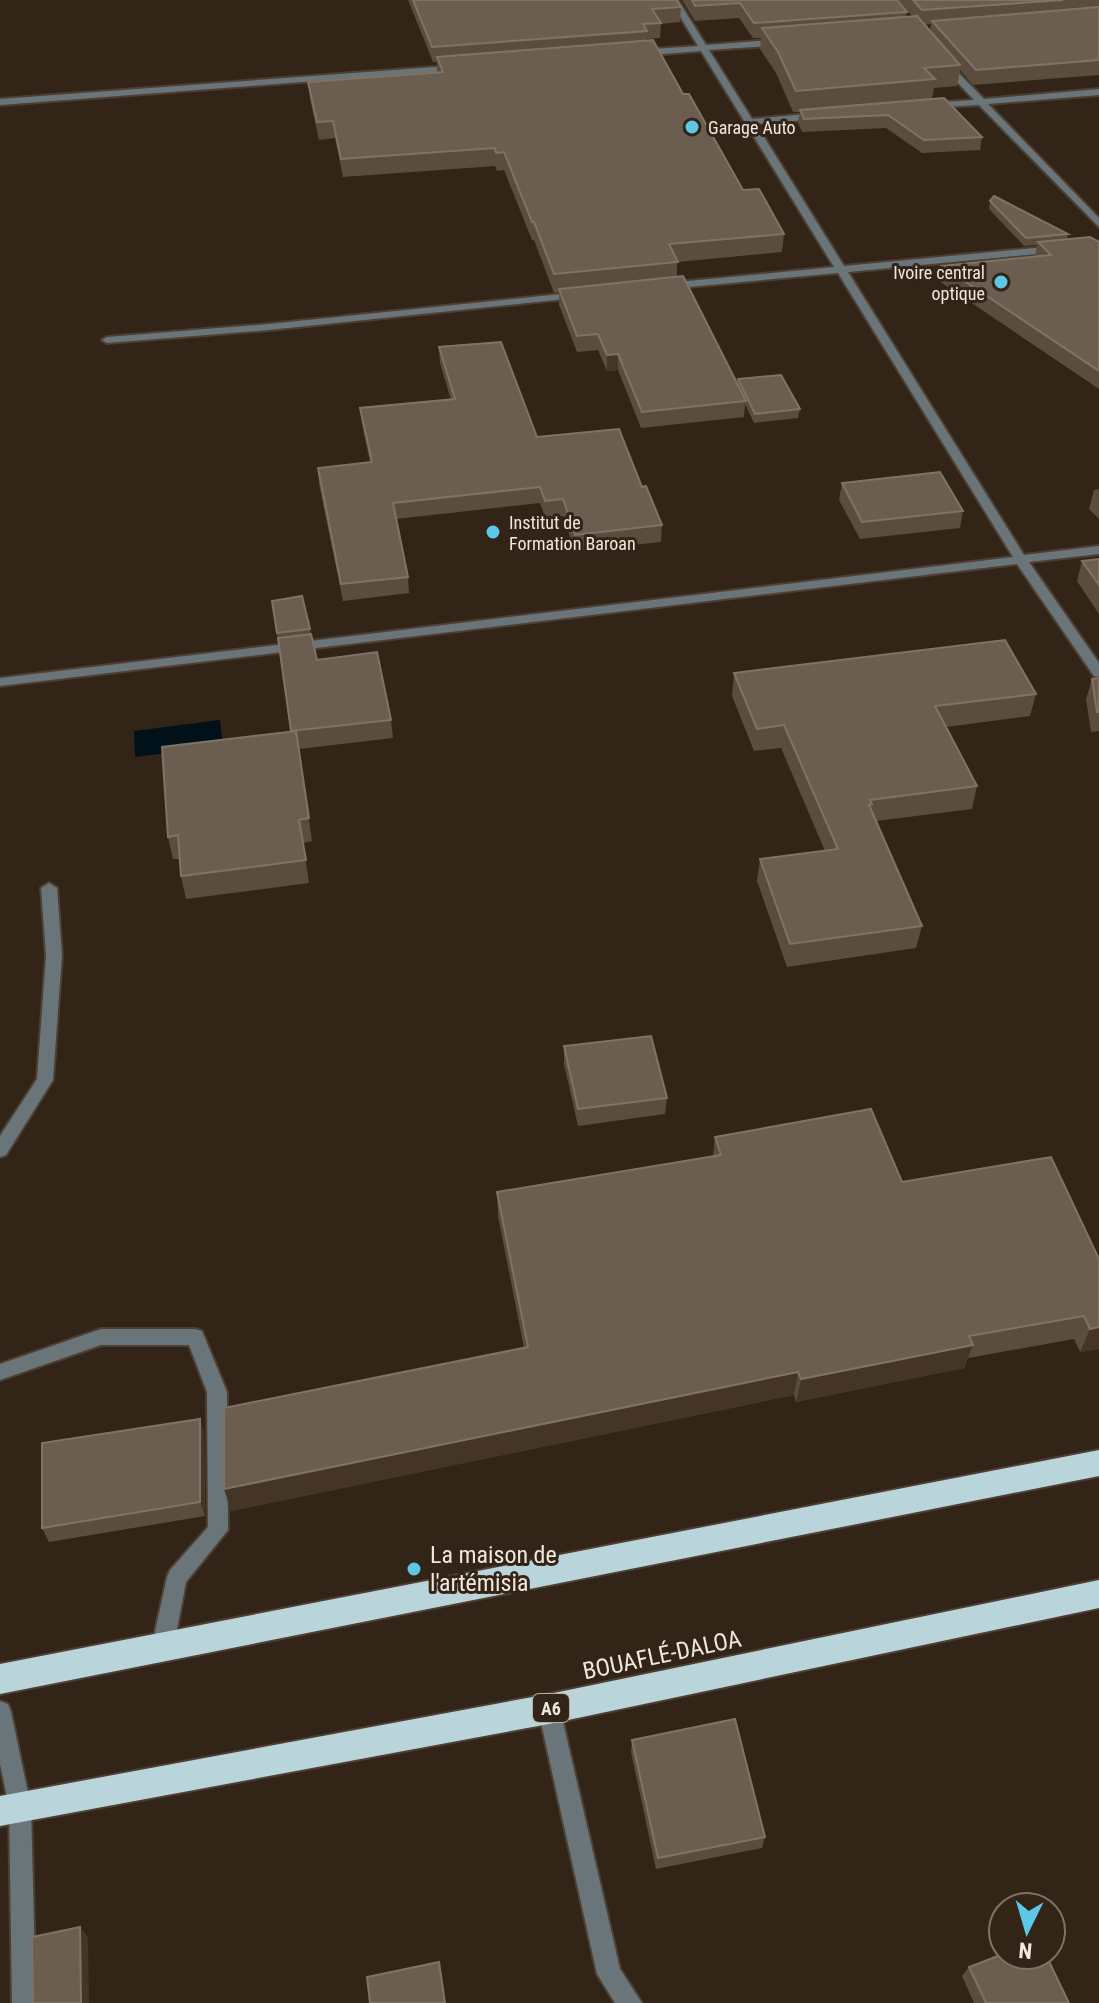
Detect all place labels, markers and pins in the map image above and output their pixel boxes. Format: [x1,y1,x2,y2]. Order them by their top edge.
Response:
place label: Garage Auto [708,117,796,138]
marker: Garage Auto [683,118,701,136]
place label: Ivoire central optique [893,262,985,304]
marker: Ivoire central optique [992,273,1010,291]
place label: Institut de Formation Baroan [509,512,636,554]
marker: Institut de Formation Baroan [484,523,502,541]
place label: La maison de l'artémisia [430,1541,557,1597]
marker: La maison de l'artémisia [405,1560,423,1578]

